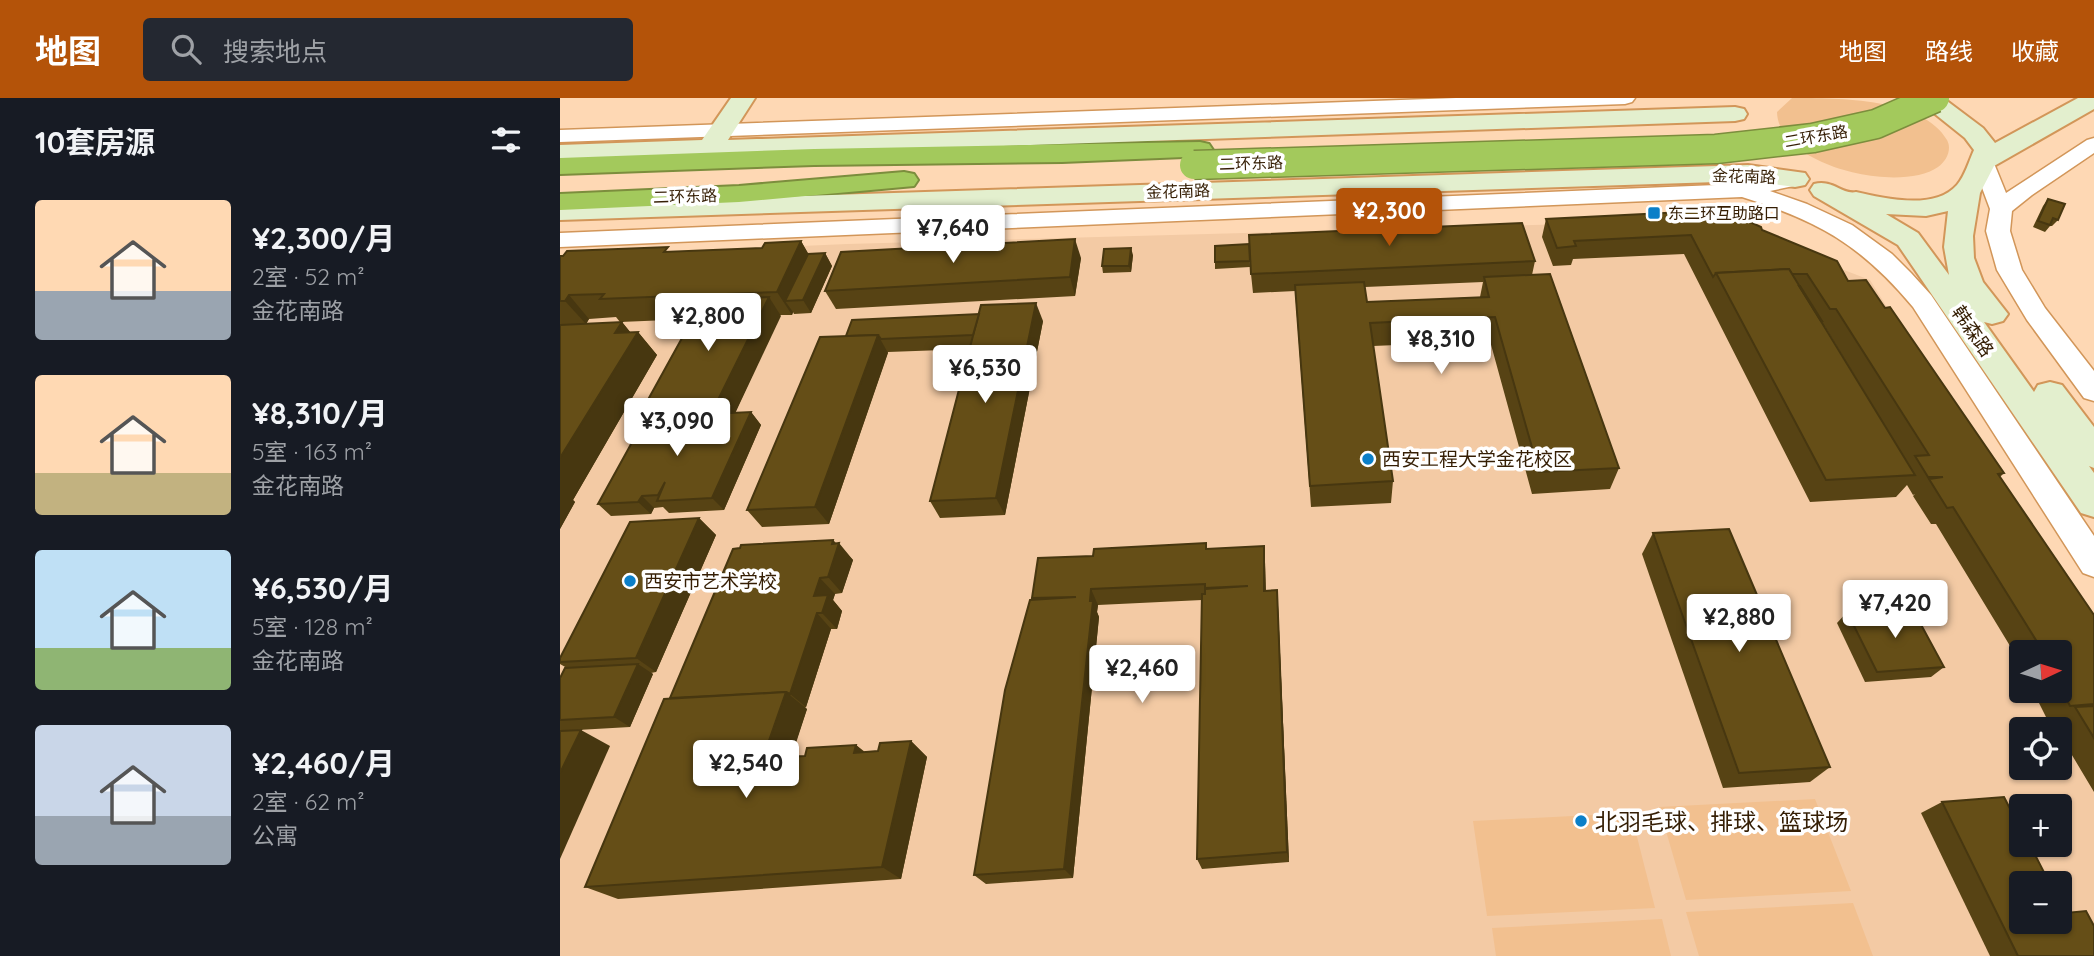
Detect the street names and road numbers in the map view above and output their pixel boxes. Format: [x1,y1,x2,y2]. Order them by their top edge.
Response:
street label: 二环东路 [1783,121,1849,151]
street label: 二环东路 [1219,152,1283,174]
street label: 金花南路 [1712,165,1776,187]
street label: 金花南路 [1146,180,1210,202]
street label: 二环东路 [653,185,717,207]
street label: 韩森路 [1947,301,1999,361]

